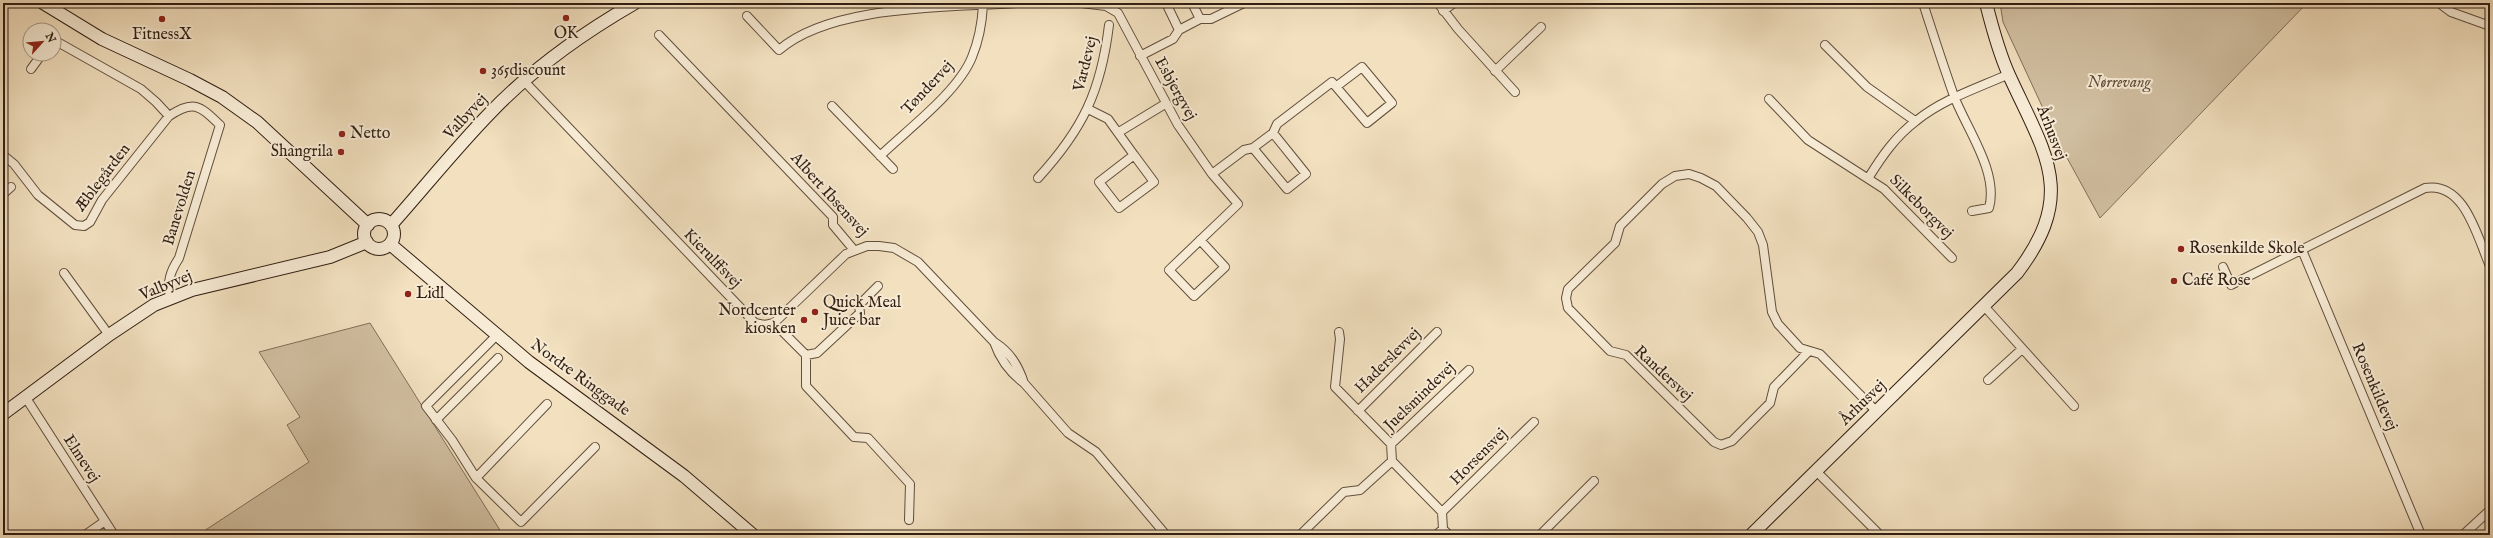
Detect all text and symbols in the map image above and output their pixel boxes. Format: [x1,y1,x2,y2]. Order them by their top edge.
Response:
marker: OK [561,13,571,23]
marker: FitnessX [157,14,167,24]
north arrow [22,22,62,62]
place label: OK [554,24,579,44]
place label: FitnessX [132,25,192,45]
text: N [41,30,59,46]
street label: Vardevej [1069,34,1103,95]
street label: Esbjergvej [1149,54,1201,124]
street label: Tøndervej [898,57,958,119]
place label: 365discount [491,61,566,81]
marker: 365discount [478,66,488,76]
park label: Nørrevang [2087,73,2151,93]
street label: Valbyvej [439,90,492,145]
street label: Århusvej [2031,101,2072,163]
place label: Netto [350,124,391,144]
marker: Netto [337,129,347,139]
street label: Æblegården [70,140,135,217]
place label: Shangrila [271,142,333,162]
marker: Shangrila [336,147,346,157]
street label: Albert Ibsensvej [785,148,872,241]
street label: Banevolden [159,168,201,248]
street label: Silkeborgvej [1885,171,1957,243]
street label: Kierulffsvej [679,225,745,293]
place label: Rosenkilde Skole [2189,239,2305,259]
marker: Rosenkilde Skole [2176,244,2186,254]
street label: Valbyvej [136,266,195,306]
place label: Café Rose [2182,271,2251,291]
marker: Café Rose [2169,276,2179,286]
place label: Lidl [416,284,445,304]
marker: Lidl [403,289,413,299]
place label: Quick Meal Juice bar [821,293,902,331]
place label: Nordcenter kiosken [718,301,796,339]
marker: Quick Meal Juice bar [810,307,820,317]
marker: Nordcenter kiosken [799,315,809,325]
street label: Haderslevvej [1351,324,1425,398]
street label: Nordre Ringgade [526,335,634,421]
street label: Rosenkildevej [2347,340,2401,434]
street label: Randersvej [1629,342,1697,406]
street label: Juelsmindevej [1379,358,1460,437]
street label: Århusvej [1833,375,1890,431]
street label: Horsensvej [1446,424,1512,490]
street label: Elmevej [58,431,104,487]

